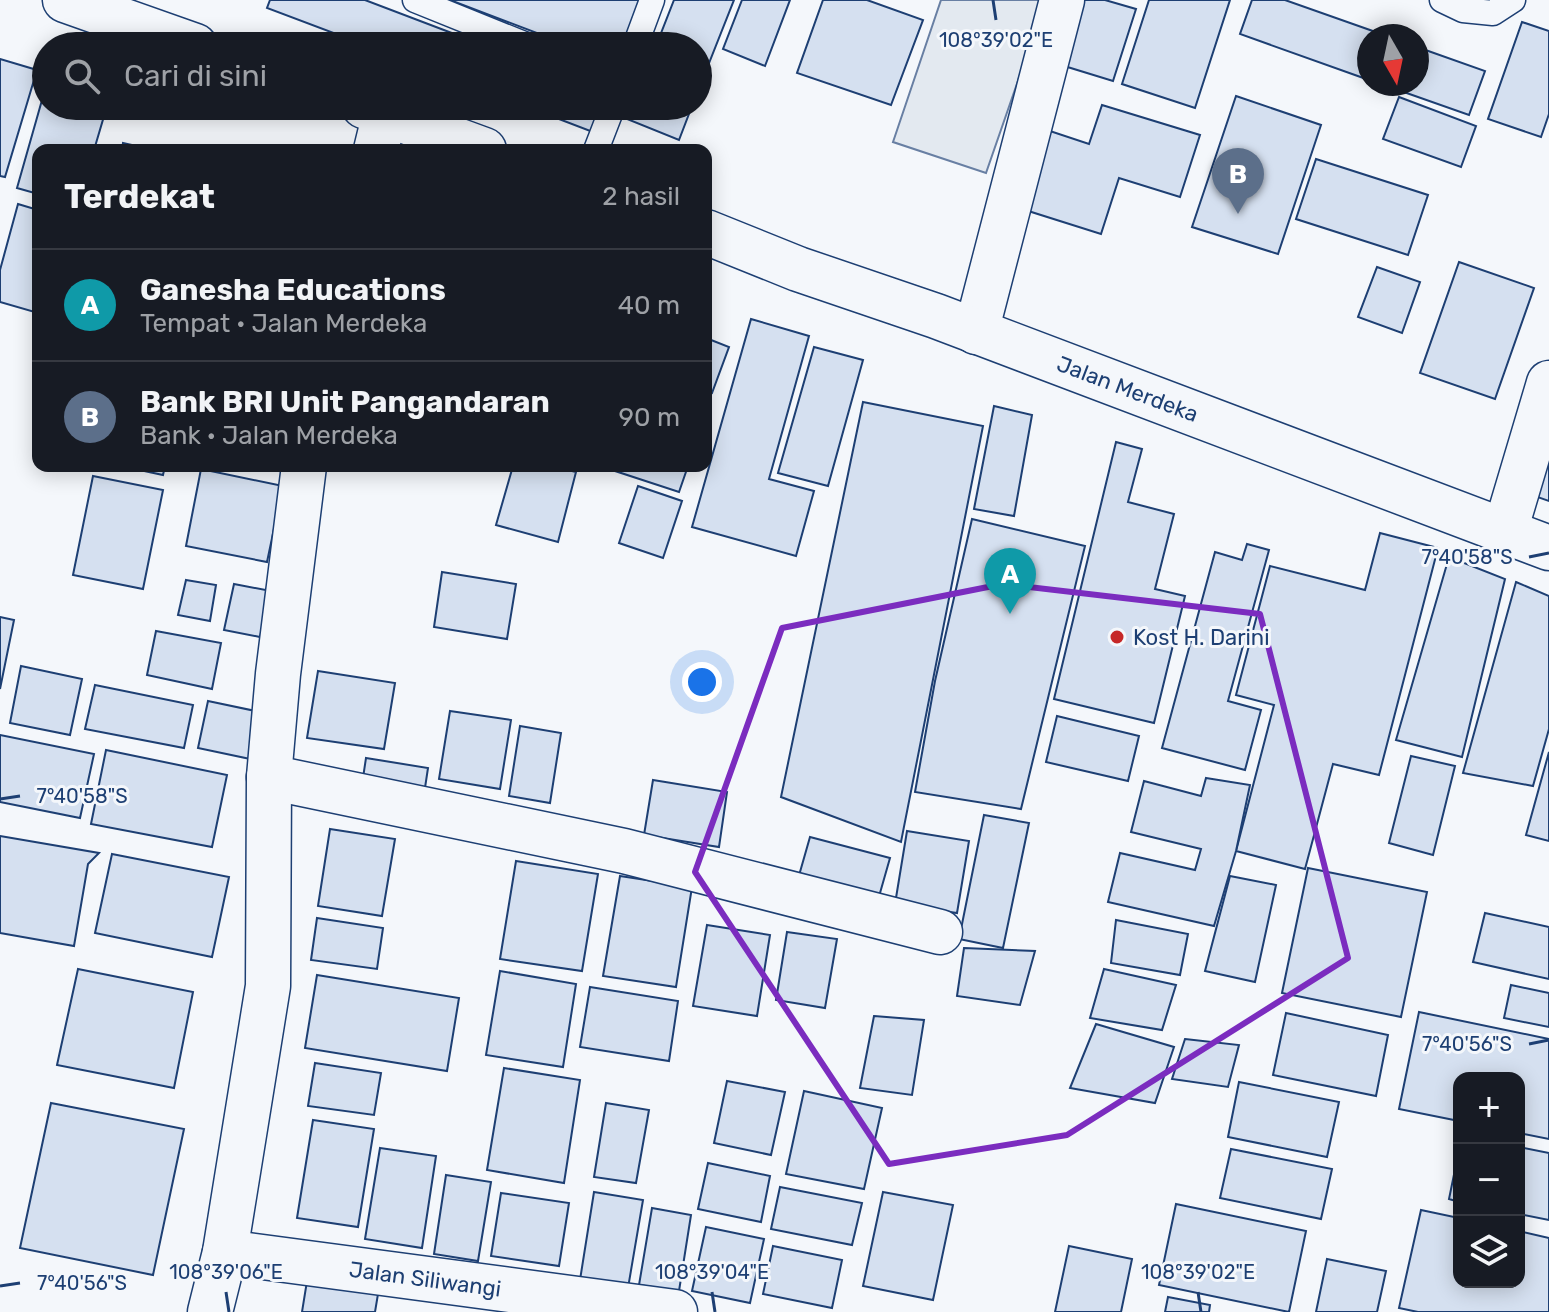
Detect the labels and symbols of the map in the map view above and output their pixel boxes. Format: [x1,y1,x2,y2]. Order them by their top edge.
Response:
north arrow [1357,24,1429,96]
text: 108°39'02"E [939,28,1053,52]
pin: B [1212,148,1264,214]
street label: Jalan Merdeka [1053,350,1202,428]
text: 7°40'58"S [1421,545,1513,569]
pin: A [984,548,1036,614]
place label: Kost H. Darini [1133,624,1270,651]
marker: Kost H. Darini [1108,628,1126,646]
your location [682,662,722,702]
text: 7°40'58"S [36,784,128,808]
text: 7°40'56"S [1422,1032,1512,1056]
street label: Jalan Siliwangi [347,1256,503,1303]
text: 108°39'06"E [169,1260,283,1284]
text: 108°39'04"E [655,1260,769,1284]
text: 108°39'02"E [1141,1260,1255,1284]
text: 7°40'56"S [37,1271,127,1295]

